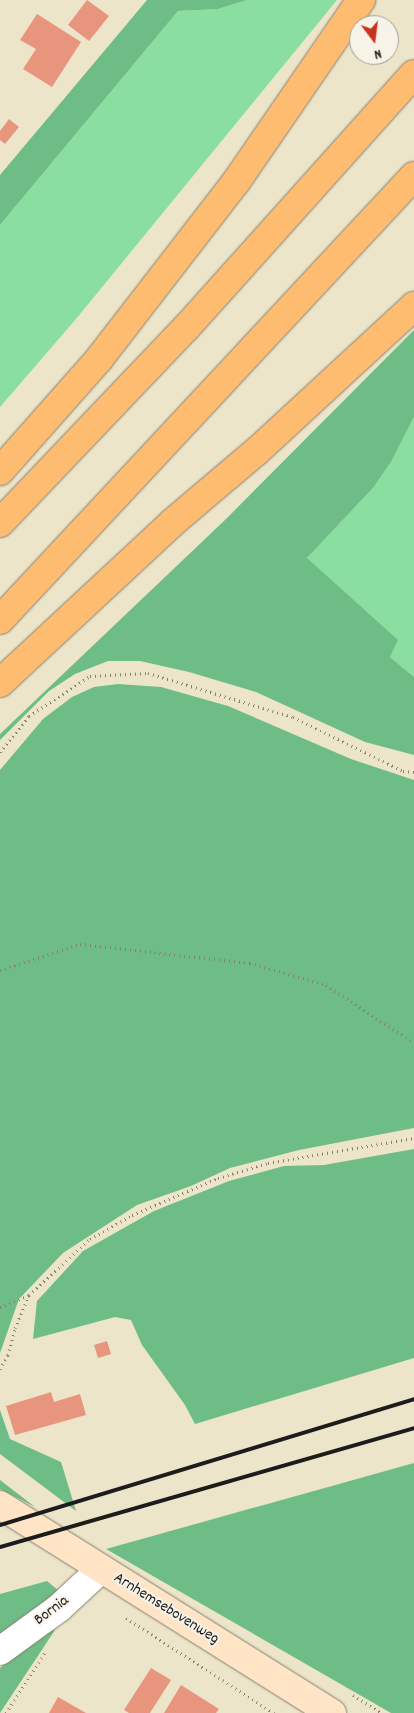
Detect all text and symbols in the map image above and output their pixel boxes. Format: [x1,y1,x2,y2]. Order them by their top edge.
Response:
north arrow [349,15,399,65]
text: N [372,43,384,64]
street label: Arnhemsebovenweg [110,1569,222,1649]
street label: Bornia [31,1592,73,1630]

